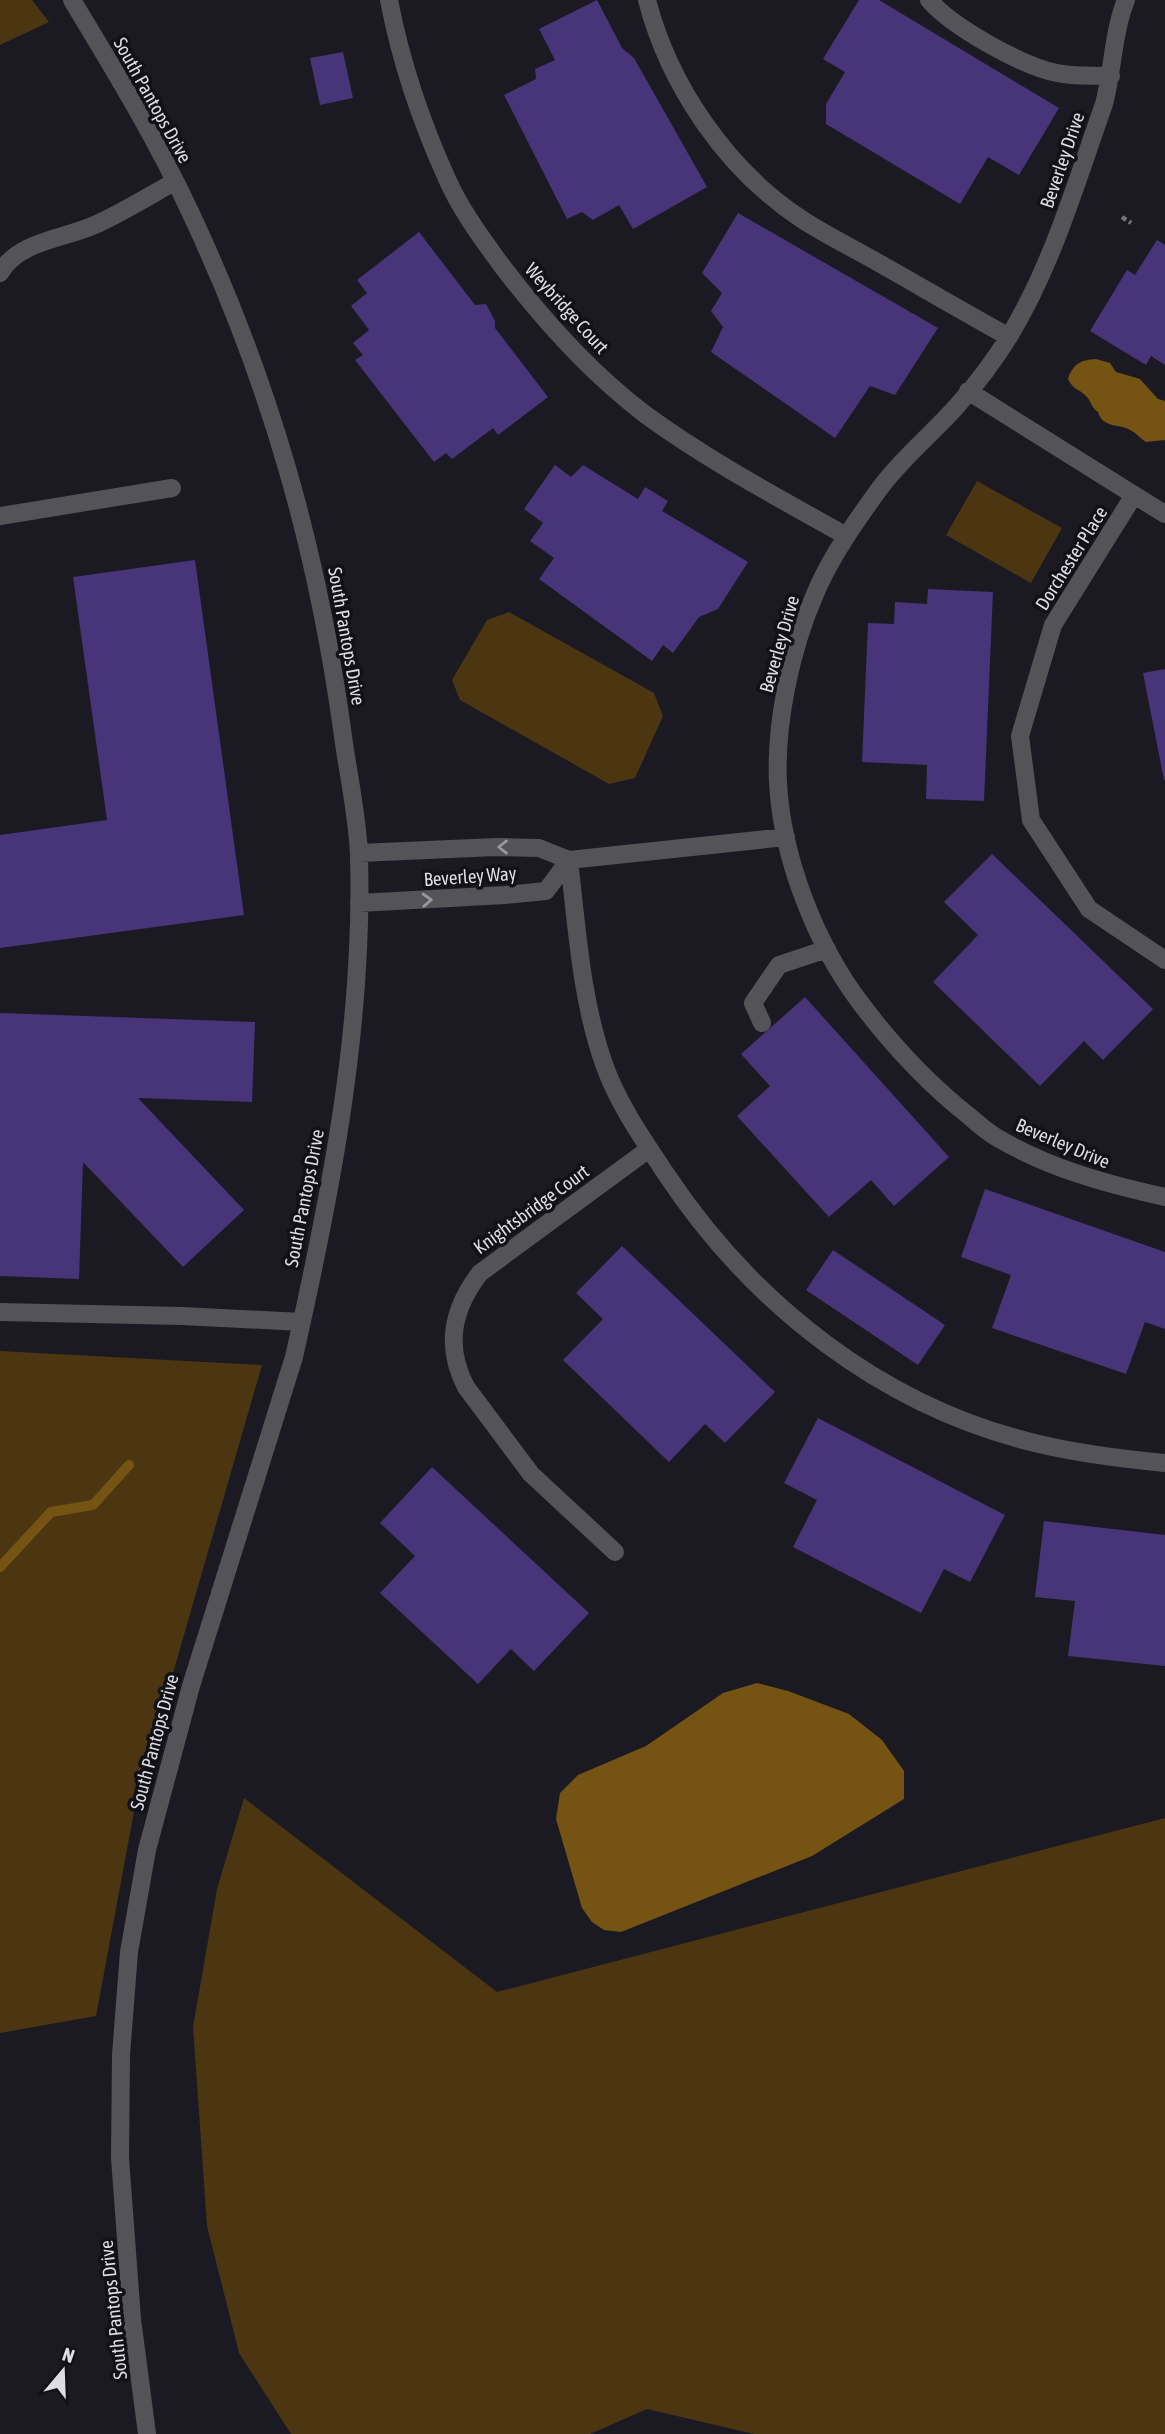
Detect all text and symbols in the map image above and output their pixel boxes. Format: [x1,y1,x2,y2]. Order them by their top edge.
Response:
street label: South Pantops Drive [109,34,197,166]
street label: Beverley Drive [1035,109,1089,211]
street label: Weybridge Court [521,258,613,358]
street label: Dorchester Place [1030,502,1112,614]
street label: South Pantops Drive [324,565,370,707]
street label: Beverley Drive [755,593,803,695]
one-way arrow [497,839,508,855]
street label: Beverley Way [423,862,517,890]
one-way arrow [421,892,432,907]
street label: Beverley Drive [1013,1113,1113,1173]
street label: South Pantops Drive [280,1127,328,1269]
street label: Knightsbridge Court [469,1160,593,1258]
street label: South Pantops Drive [125,1672,183,1812]
street label: South Pantops Drive [95,2239,131,2381]
north arrow [28,2336,98,2406]
text: N [60,2343,77,2367]

